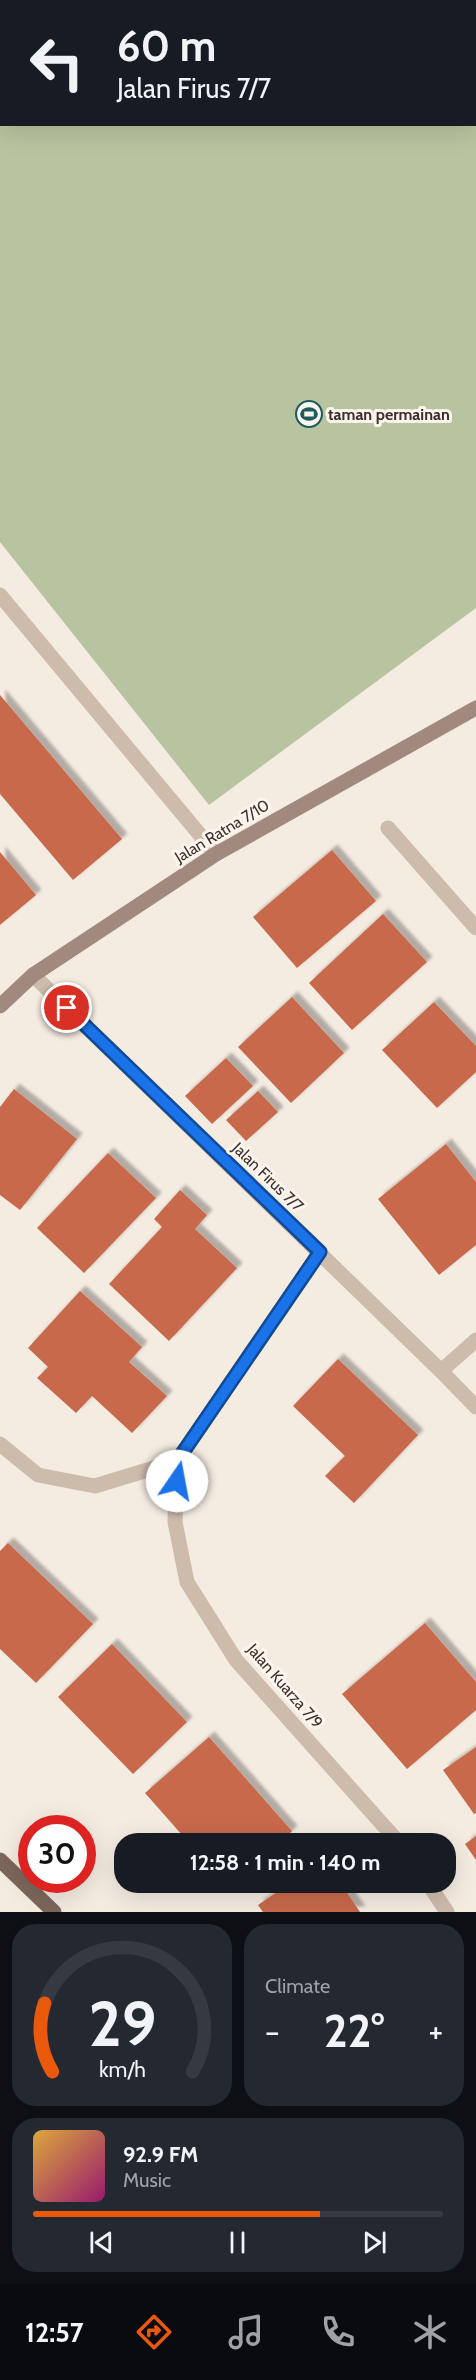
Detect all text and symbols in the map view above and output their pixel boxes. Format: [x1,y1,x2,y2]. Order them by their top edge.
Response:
text: 60 m [117,20,216,72]
icon: left [18,24,96,102]
text: Jalan Firus 7/7 [117,72,271,105]
sports icon: taman permainan [294,399,324,429]
place label: taman permainan [328,405,450,424]
street label: Jalan Ratna 7/10 [170,795,273,867]
pin [41,982,92,1033]
icon: arrive [50,991,83,1024]
street label: Jalan Firus 7/7 [228,1138,307,1216]
position arrow [145,1449,209,1513]
street label: Jalan Kuarza 7/9 [243,1639,327,1732]
speed limit sign: 30 [18,1815,96,1893]
text: 12:58 · 1 min · 140 m [190,1849,380,1876]
text: Climate [265,1974,330,1998]
text: 29 [88,1986,156,2062]
text: 22° [324,2004,384,2058]
text: − [265,2011,280,2051]
text: + [428,2011,443,2051]
text: km/h [99,2056,145,2082]
text: 92.9 FM [123,2141,198,2168]
text: Music [123,2168,171,2192]
icon: previous [85,2226,118,2259]
icon: pause [221,2226,254,2259]
icon: next [358,2226,391,2259]
icon: directions [133,2311,175,2353]
icon: music [225,2311,267,2353]
icon: phone [317,2311,359,2353]
icon: climate [409,2311,451,2353]
text: 12:57 [25,2316,83,2349]

